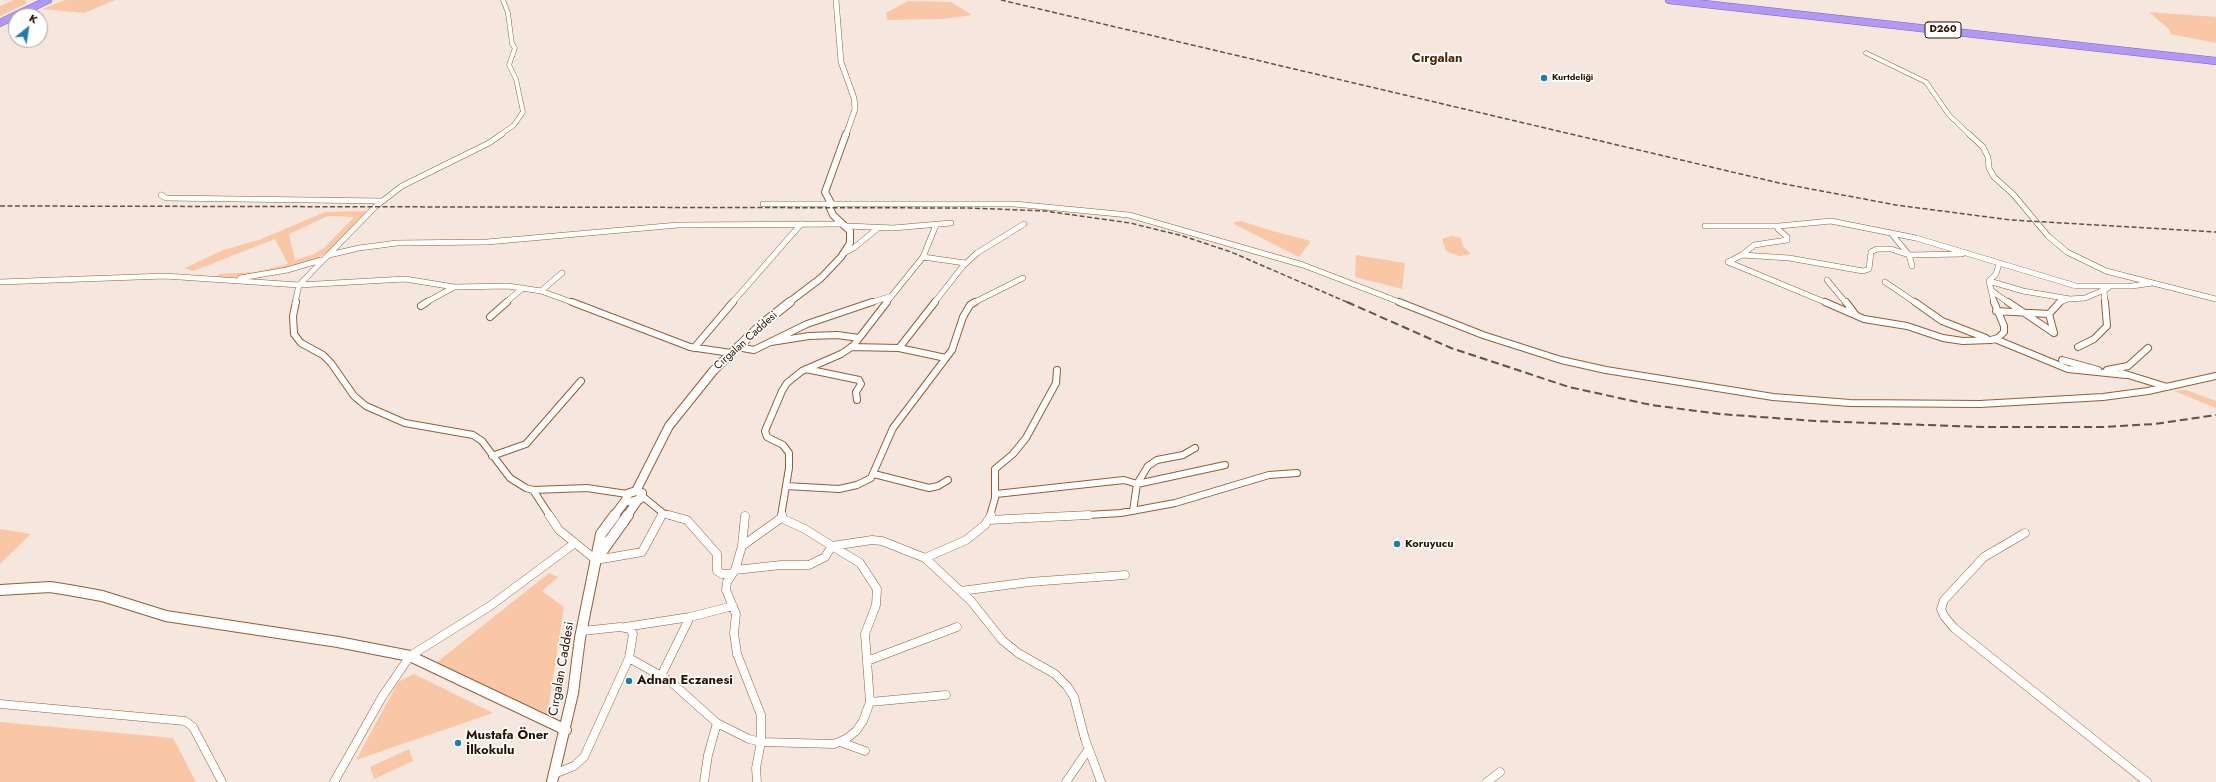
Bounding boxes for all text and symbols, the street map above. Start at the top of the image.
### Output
north arrow [8,8,48,48]
text: K [26,10,41,27]
road number: D260 [1925,22,1961,38]
district label: Cırgalan [1412,51,1462,67]
marker: Kurtdeliği [1539,73,1549,83]
place label: Kurtdeliği [1552,73,1593,83]
street label: Cırgalan Caddesi [712,309,780,373]
place label: Koruyucu [1405,537,1454,551]
marker: Koruyucu [1392,539,1402,549]
street label: Cırgalan Caddesi [546,621,578,717]
place label: Adnan Eczanesi [637,673,733,689]
marker: Adnan Eczanesi [624,676,634,686]
place label: Mustafa Öner İlkokulu [466,728,548,759]
marker: Mustafa Öner İlkokulu [453,738,463,748]

